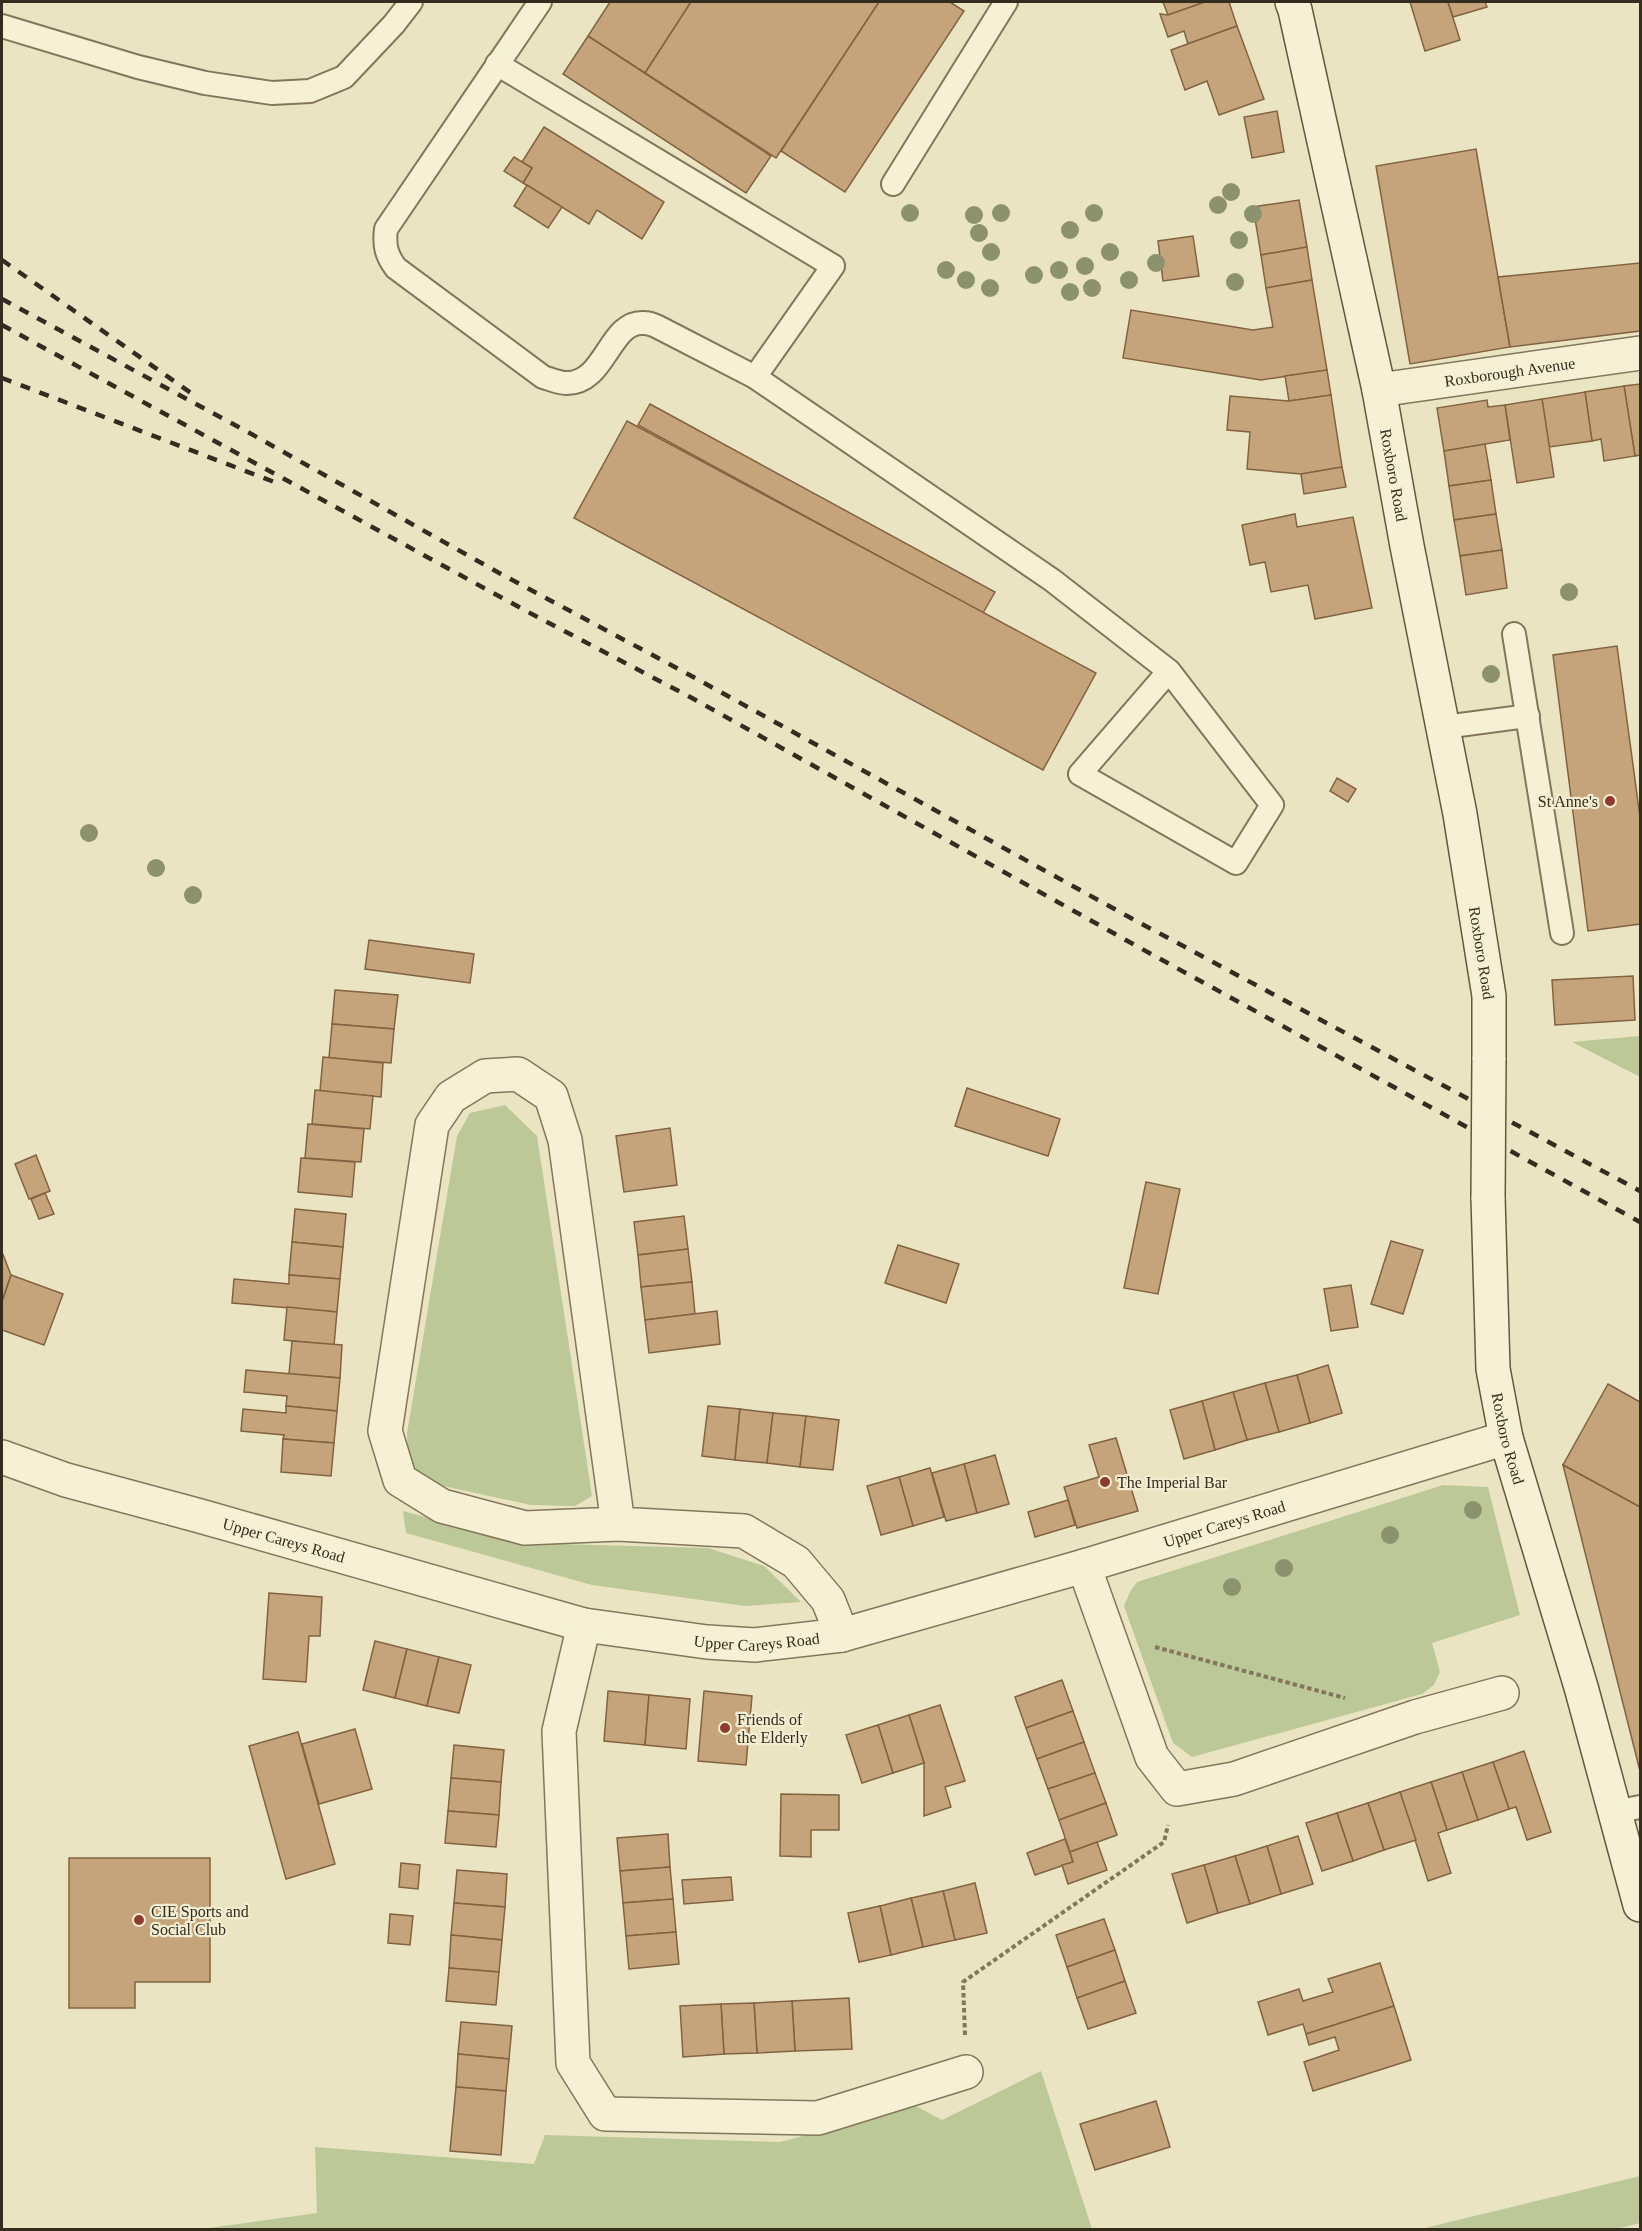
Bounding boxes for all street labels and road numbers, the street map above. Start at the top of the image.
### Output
street label: Roxborough Avenue [1443,354,1576,390]
street label: Roxboro Road [1377,427,1410,523]
street label: Roxboro Road [1466,905,1497,1001]
street label: Roxboro Road [1489,1391,1527,1486]
street label: Upper Careys Road [1162,1497,1287,1550]
street label: Upper Careys Road [221,1515,347,1566]
street label: Upper Careys Road [693,1630,821,1654]

